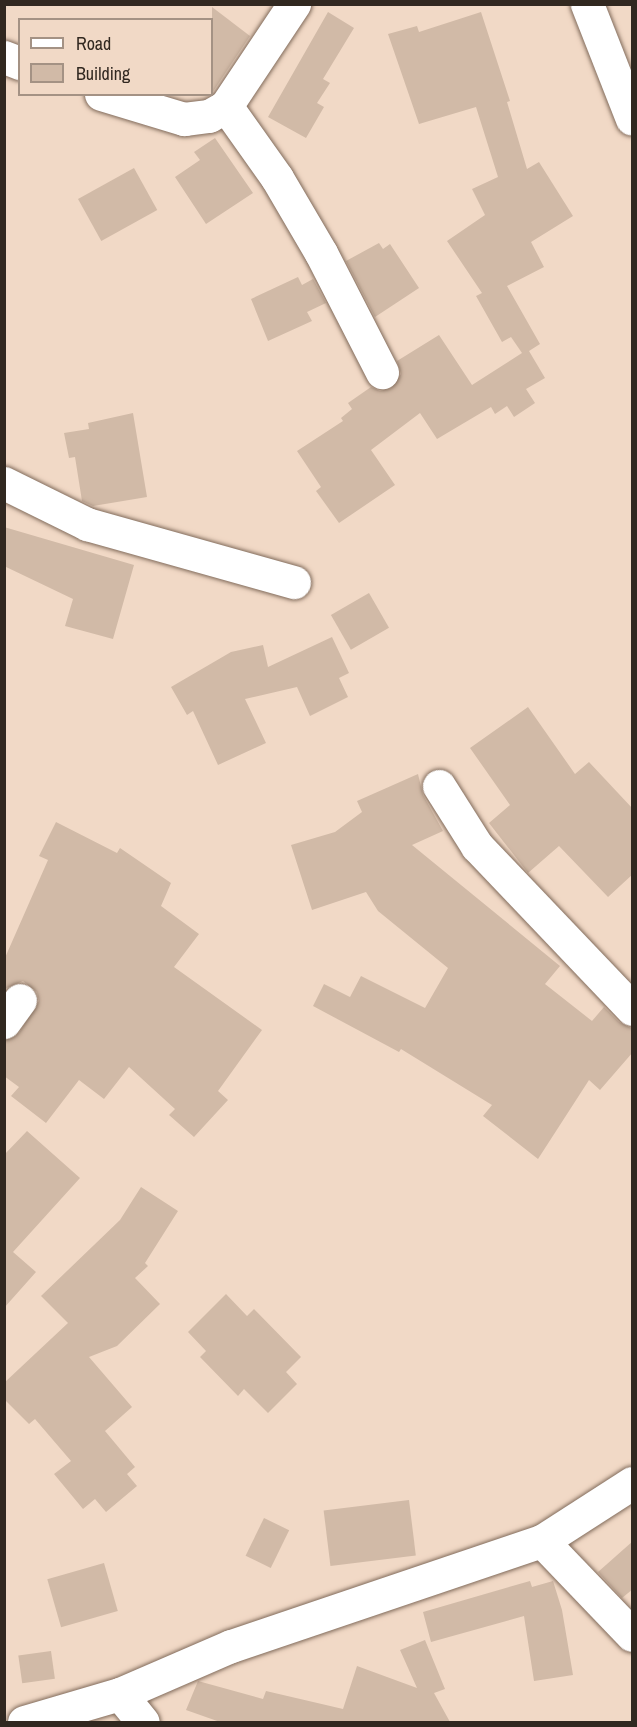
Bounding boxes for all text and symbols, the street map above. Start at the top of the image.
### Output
legend [18,18,213,96]
text: Road [76,31,111,56]
text: Building [76,61,130,86]

